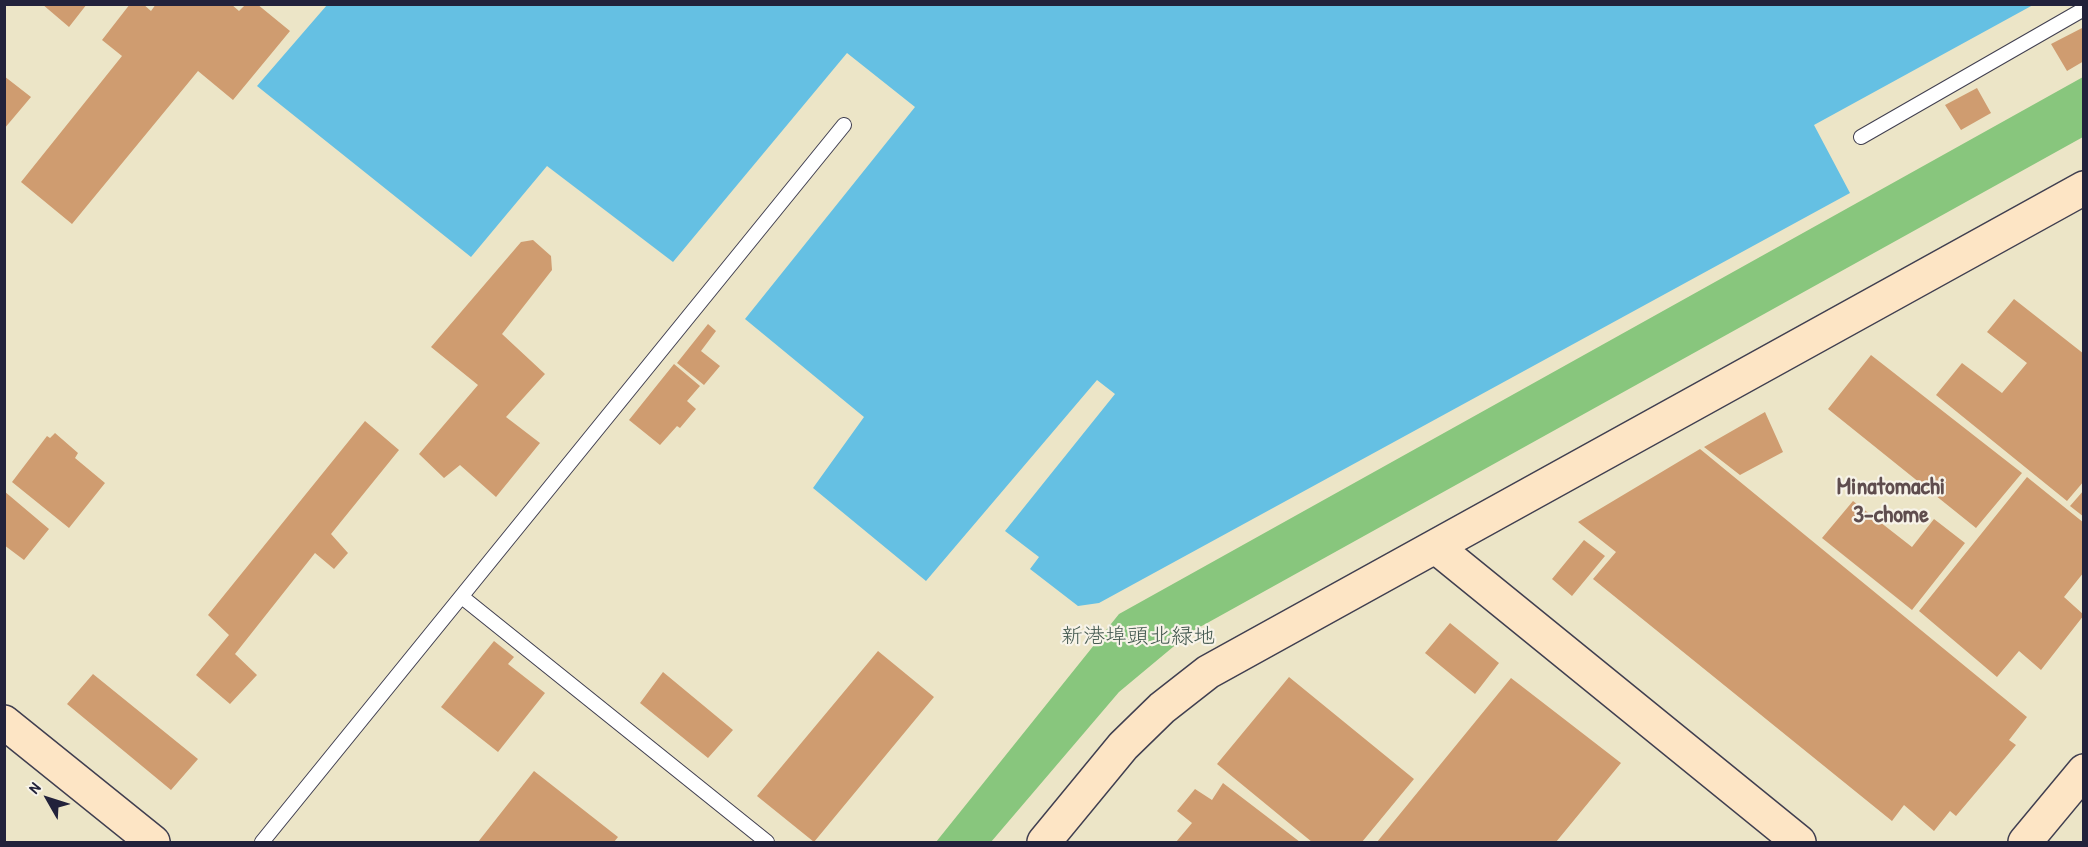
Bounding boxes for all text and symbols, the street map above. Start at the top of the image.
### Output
district label: Minatomachi 3-chome [1837,474,1945,530]
park label: 新港埠頭北緑地 [1061,624,1215,650]
north arrow [18,769,78,829]
text: N [23,777,45,798]

